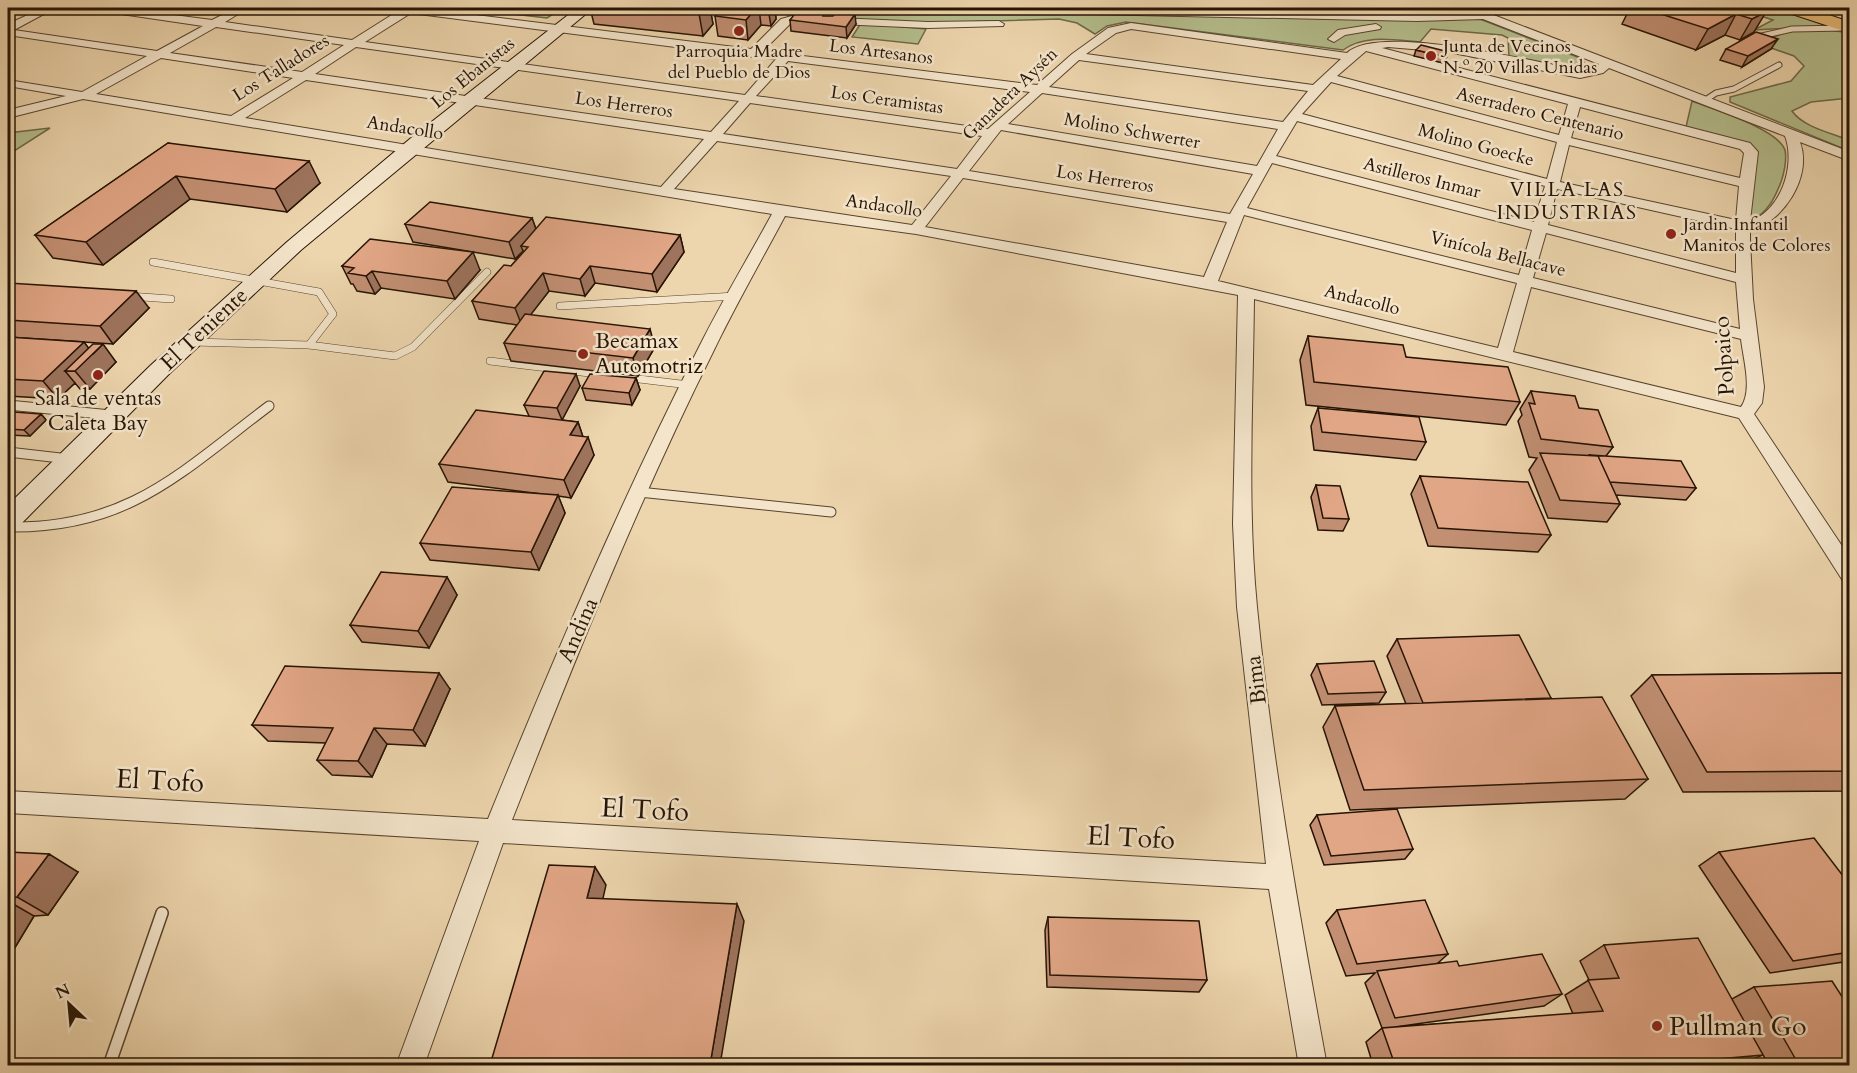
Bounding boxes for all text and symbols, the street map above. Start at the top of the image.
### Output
marker: Parroquia Madre del Pueblo de Dios [732,24,746,38]
street label: Los Talladores [228,28,334,108]
street label: Los Ebanistas [426,32,520,114]
street label: Los Artesanos [828,33,934,71]
place label: Junta de Vecinos N.º 20 Villas Unidas [1440,34,1597,80]
place label: Parroquia Madre del Pueblo de Dios [668,39,810,85]
street label: Ganadera Aysén [957,42,1064,146]
marker: Junta de Vecinos N.º 20 Villas Unidas [1424,49,1438,63]
street label: Los Ceramistas [829,80,945,120]
street label: Aserradero Centenario [1453,81,1627,147]
street label: Los Herreros [574,86,674,124]
street label: Molino Schwerter [1062,107,1202,155]
street label: Andacollo [365,110,445,146]
street label: Molino Goecke [1415,117,1537,173]
street label: Astilleros Inmar [1361,151,1484,205]
street label: Los Herreros [1054,159,1156,199]
district label: VILLA LAS INDUSTRIAS [1496,176,1638,226]
street label: Andacollo [844,188,924,224]
place label: Jardin Infantil Manitos de Colores [1680,212,1830,258]
street label: Vinícola Bellacave [1427,225,1569,283]
marker: Jardin Infantil Manitos de Colores [1664,227,1678,241]
street label: Andacollo [1322,279,1403,322]
street label: El Teniente [154,281,254,377]
street label: Polpaico [1706,315,1742,397]
place label: Becamax Automotriz [595,326,703,381]
marker: Becamax Automotriz [576,347,590,361]
marker: Sala de ventas Caleta Bay [91,368,105,382]
place label: Sala de ventas Caleta Bay [35,383,161,438]
street label: Andina [550,592,606,667]
street label: Bima [1238,653,1274,706]
street label: El Tofo [115,760,205,802]
street label: El Tofo [600,789,690,831]
street label: El Tofo [1086,817,1176,859]
north arrow [39,974,99,1034]
text: N [52,978,74,1004]
place label: Pullman Go [1669,1008,1807,1045]
marker: Pullman Go [1650,1019,1664,1033]

